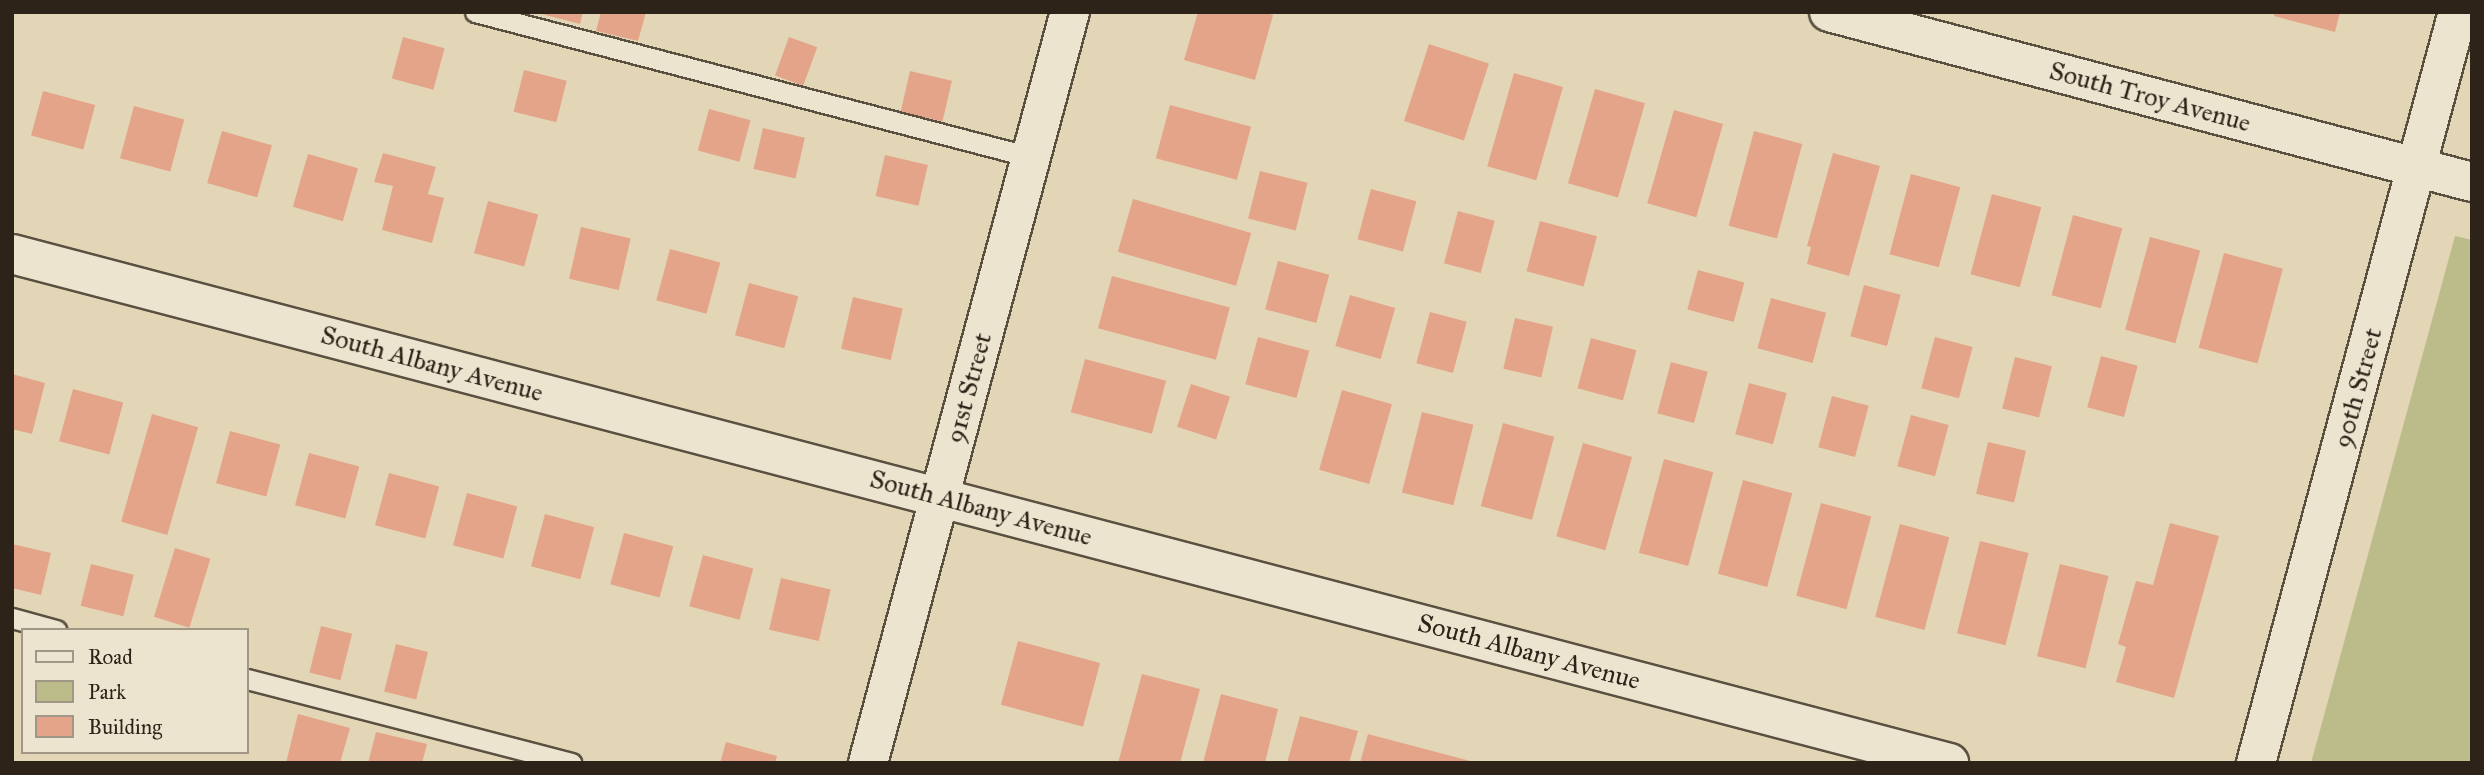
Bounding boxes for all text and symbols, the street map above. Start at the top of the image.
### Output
street label: South Troy Avenue [2046,55,2254,139]
street label: South Albany Avenue [317,319,547,409]
street label: 90th Street [2327,325,2389,451]
street label: 91st Street [939,329,999,447]
street label: South Albany Avenue [866,463,1096,553]
street label: South Albany Avenue [1414,607,1644,697]
legend [21,628,248,754]
text: Road [88,644,133,670]
text: Park [88,679,126,705]
text: Building [88,714,162,740]

